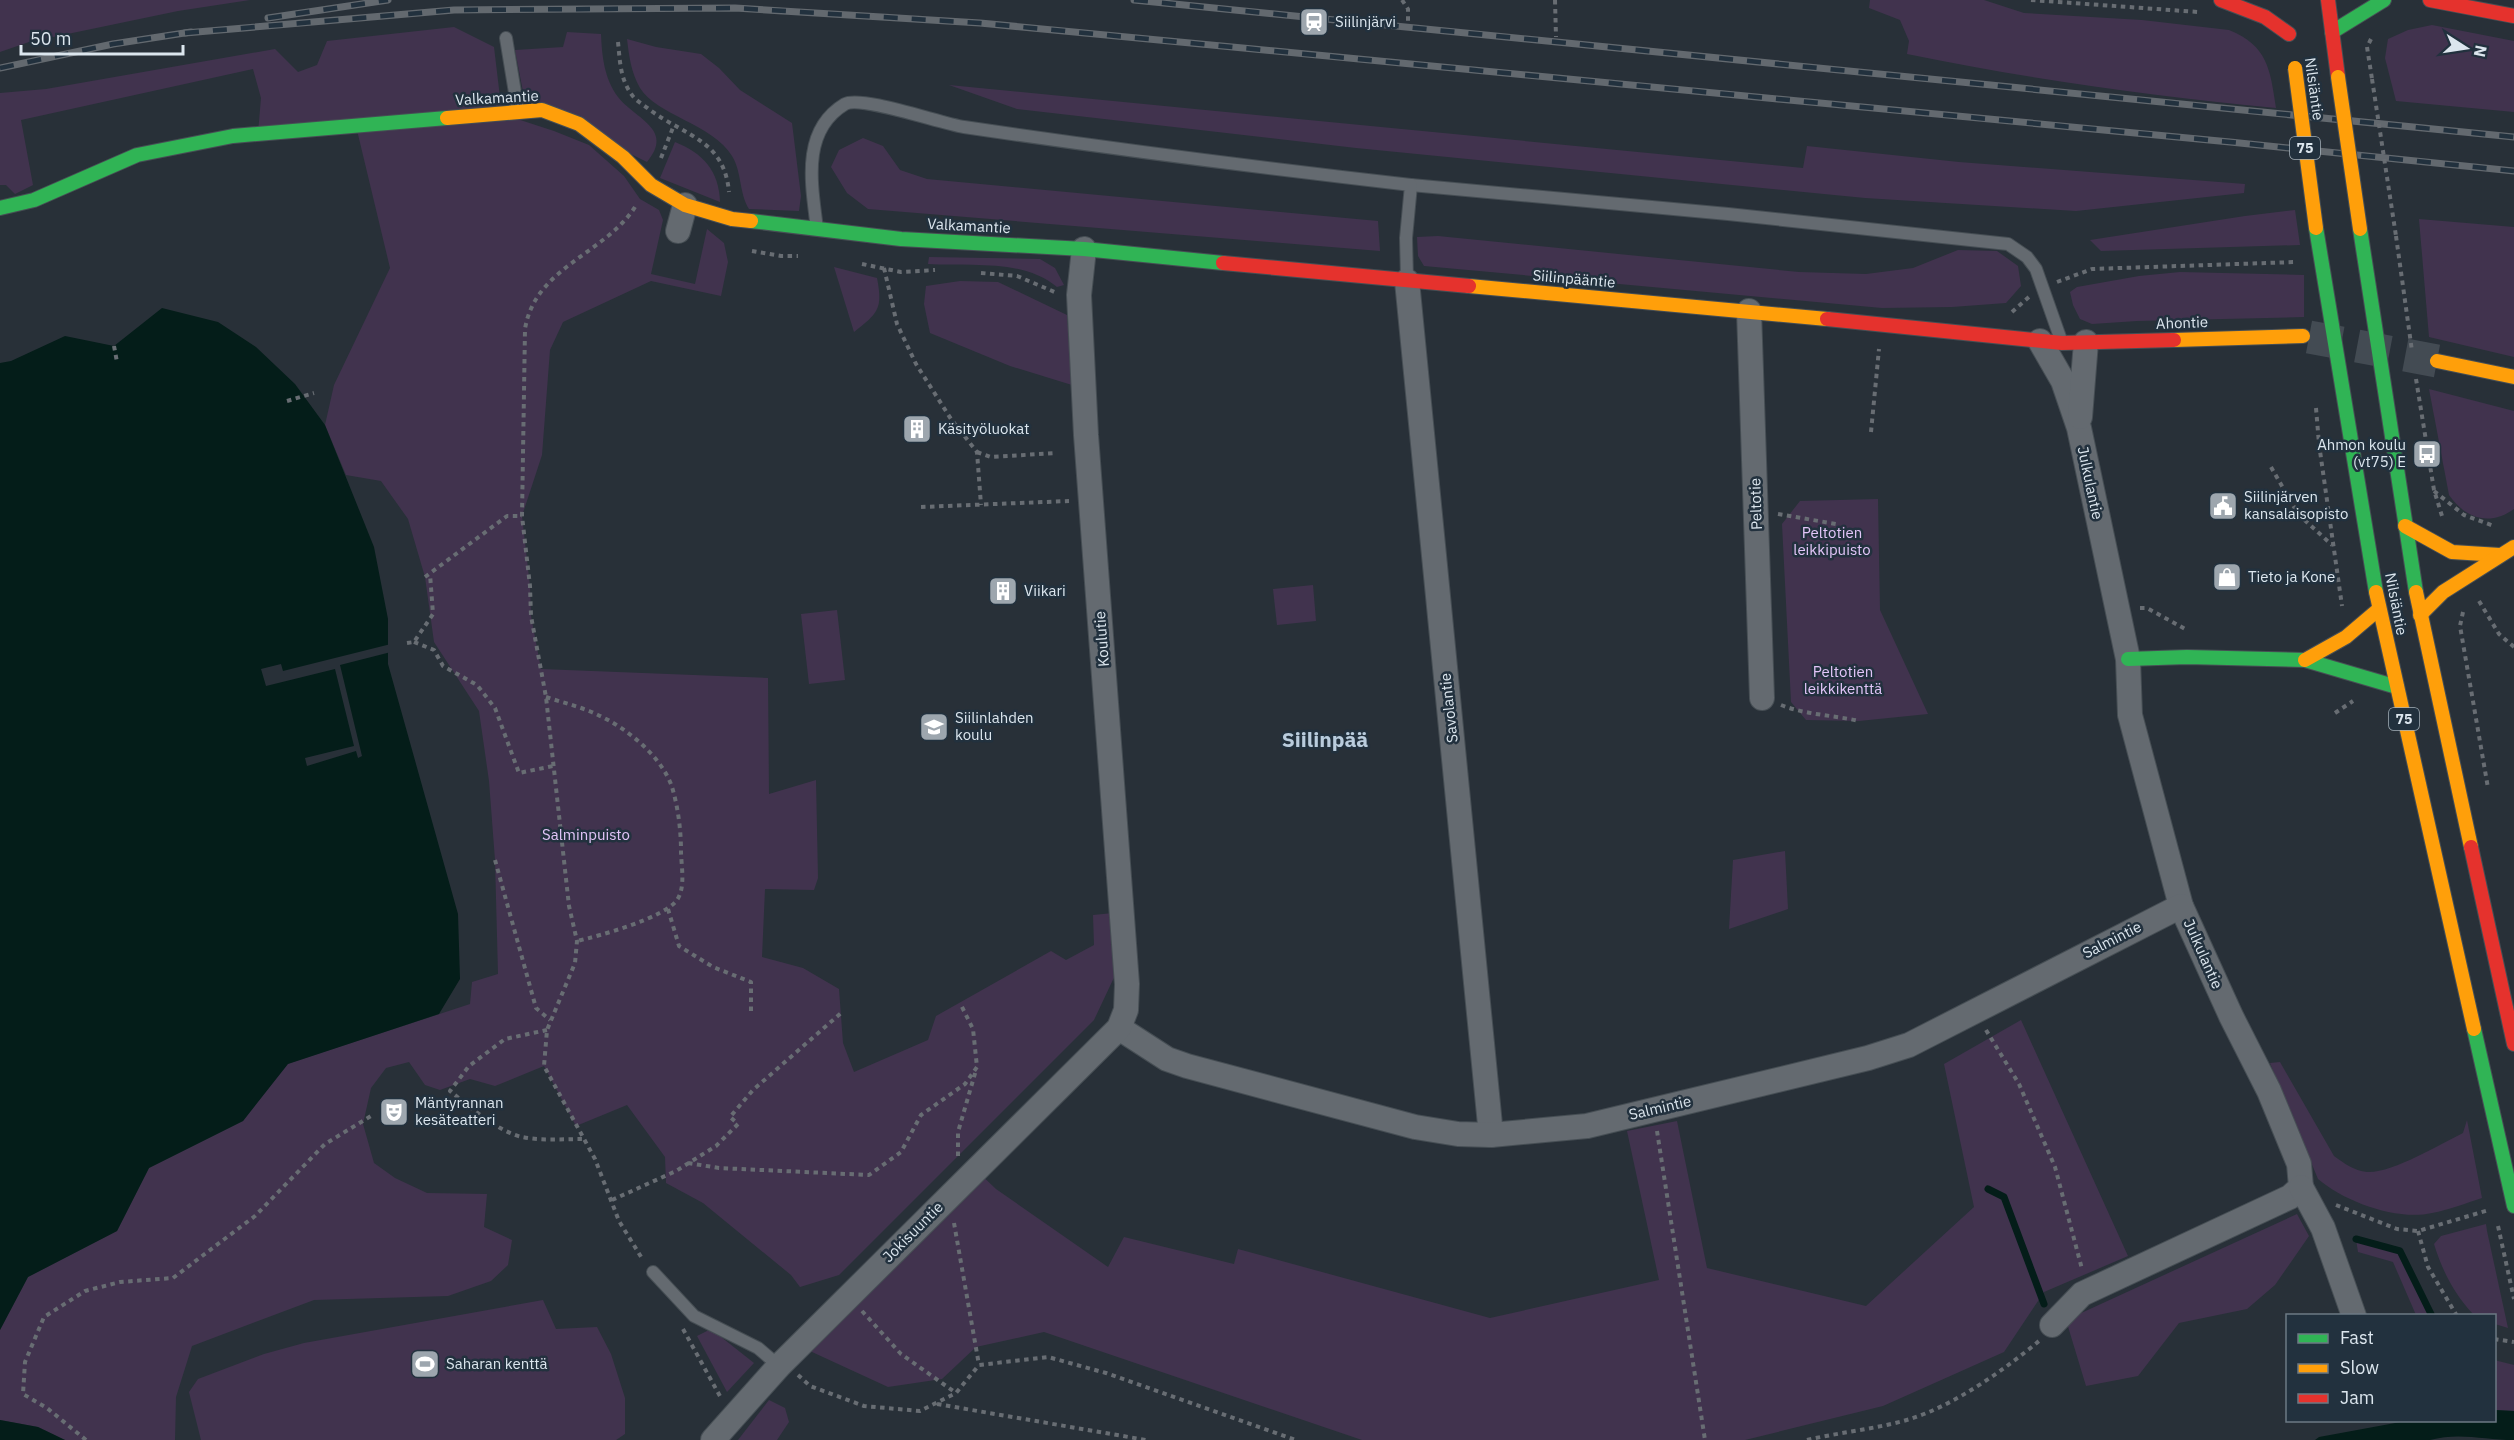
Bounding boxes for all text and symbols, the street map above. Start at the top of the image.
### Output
station icon: Siilinjärvi [1298,6,1330,38]
place label: Siilinjärvi [1335,12,1396,31]
scale bar [21,18,183,56]
north arrow [2436,18,2496,78]
text: 50 m [30,27,72,50]
text: N [2470,43,2492,59]
street label: Nilsiäntie [2301,56,2328,122]
street label: Valkamantie [455,86,539,109]
road number: 75 [2290,137,2320,159]
street label: Valkamantie [927,214,1011,237]
street label: Siilinpääntie [1532,265,1616,292]
street label: Ahontie [2156,312,2208,333]
building icon: Käsityöluokat [901,413,933,445]
place label: Käsityöluokat [938,419,1030,438]
place label: Ahmon koulu (vt75) E [2317,435,2406,471]
bus stop icon: Ahmon koulu (vt75) E [2411,438,2443,470]
street label: Julkulantie [2073,445,2108,521]
street label: Peltotie [1745,478,1766,530]
place label: Siilinjärven kansalaisopisto [2244,487,2348,523]
public building icon: Siilinjärven kansalaisopisto [2207,490,2239,522]
park label: Peltotien leikkipuisto [1793,523,1871,559]
shop icon: Tieto ja Kone [2211,561,2243,593]
place label: Tieto ja Kone [2248,567,2335,586]
street label: Nilsiäntie [2381,571,2412,637]
building icon: Viikari [987,575,1019,607]
place label: Viikari [1024,581,1066,600]
street label: Koulutie [1090,610,1113,668]
park label: Peltotien leikkikenttä [1804,662,1882,698]
street label: Savolantie [1435,672,1462,744]
place label: Siilinlahden koulu [955,708,1034,744]
road number: 75 [2389,708,2419,730]
school or university icon: Siilinlahden koulu [918,711,950,743]
district label: Siilinpää [1282,725,1368,753]
park label: Salminpuisto [542,825,630,844]
street label: Julkulantie [2180,916,2227,992]
street label: Salmintie [2079,917,2144,962]
street label: Salmintie [1627,1091,1693,1124]
place label: Mäntyrannan kesäteatteri [415,1093,504,1129]
theatre icon: Mäntyrannan kesäteatteri [378,1096,410,1128]
street label: Jokisuuntie [878,1197,947,1266]
legend [2286,1314,2496,1422]
text: Fast [2340,1326,2374,1349]
sports icon: Saharan kenttä [409,1348,441,1380]
place label: Saharan kenttä [446,1354,548,1373]
text: Slow [2340,1356,2379,1379]
text: Jam [2340,1386,2375,1409]

